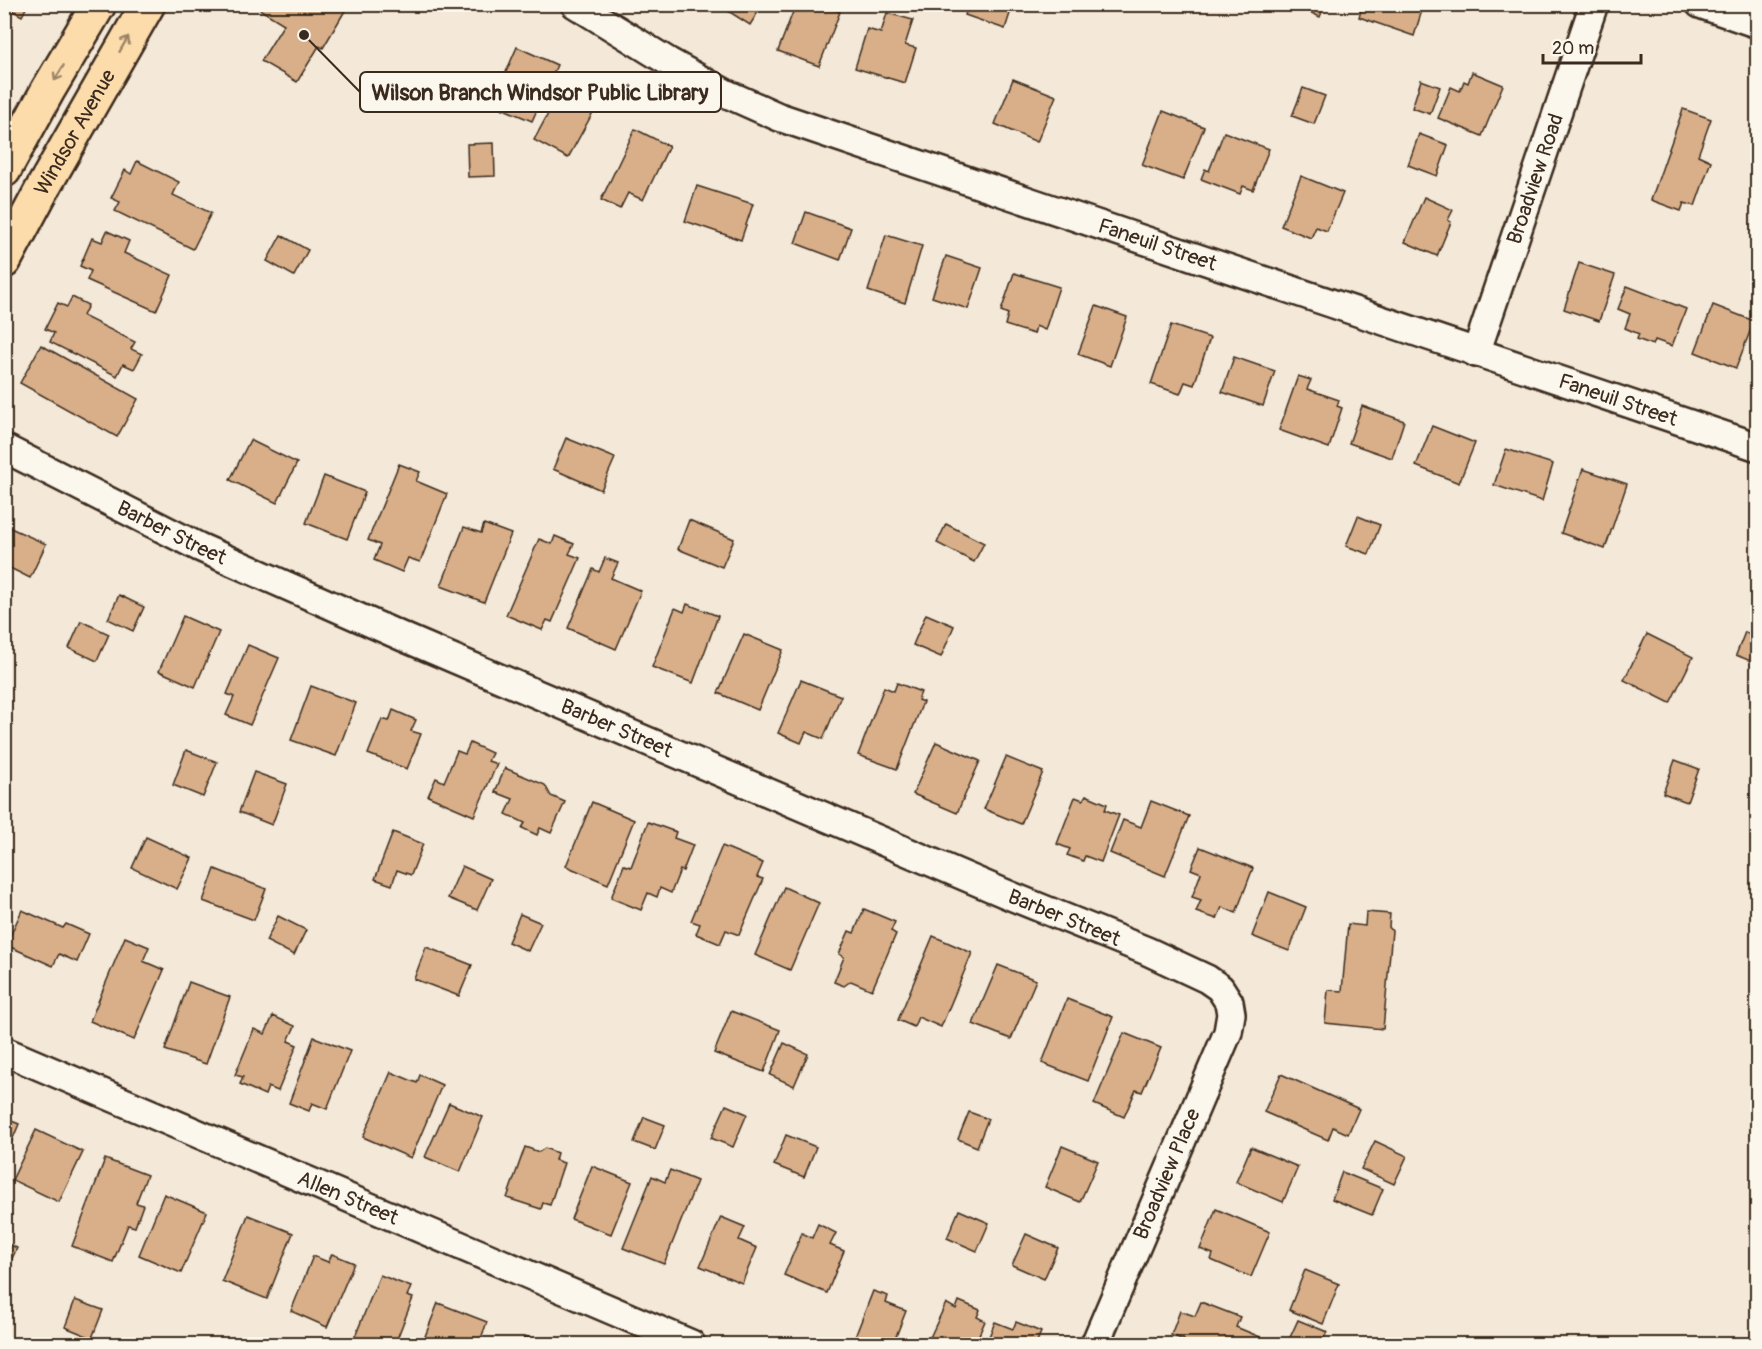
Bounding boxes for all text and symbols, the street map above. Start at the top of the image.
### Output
scale bar [1543,27,1640,65]
one-way arrow [118,36,130,53]
text: 20 m [1552,37,1594,60]
street label: Windsor Avenue [28,64,122,200]
one-way arrow [52,64,64,81]
callout: Wilson Branch Windsor Public Library [360,72,721,112]
text: Wilson Branch Windsor Public Library [372,79,709,107]
street label: Broadview Road [1500,110,1570,248]
street label: Faneuil Street [1095,212,1221,277]
street label: Faneuil Street [1555,367,1681,433]
street label: Barber Street [113,494,231,571]
street label: Barber Street [557,692,677,764]
street label: Barber Street [1004,883,1125,953]
street label: Broadview Place [1127,1104,1207,1244]
street label: Allen Street [294,1164,403,1231]

